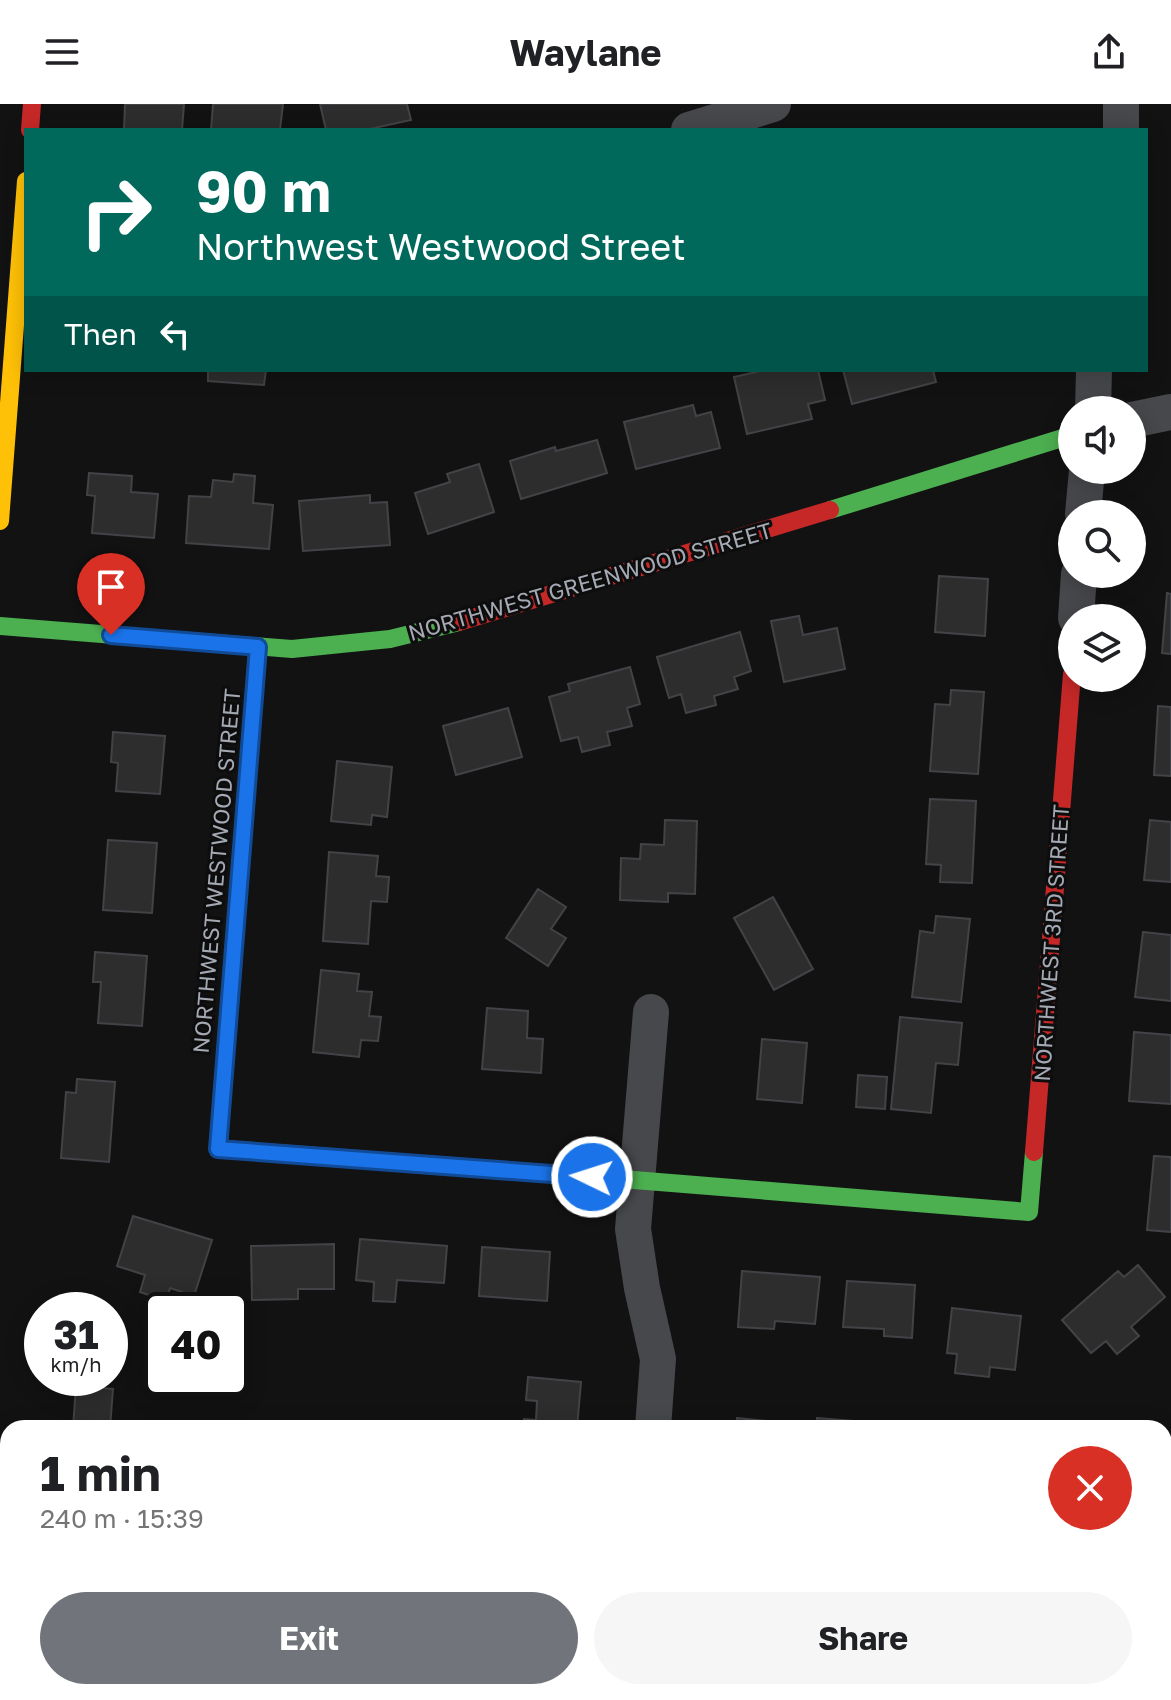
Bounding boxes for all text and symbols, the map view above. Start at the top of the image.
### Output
icon: menu [40,30,84,74]
icon: share [1087,30,1131,74]
text: Waylane [509,31,662,74]
text: 90 m [196,157,331,224]
icon: right [64,160,168,264]
text: Northwest Westwood Street [196,225,686,268]
icon: left [153,312,197,356]
text: Then [64,316,137,352]
map controls [1058,396,1146,692]
button: sound [1058,396,1146,484]
button: search [1058,500,1146,588]
street label: NORTHWEST GREENWOOD STREET [405,516,775,646]
pin [77,553,145,635]
icon: arrive [89,565,133,609]
button: layers [1058,604,1146,692]
street label: NORTHWEST WESTWOOD STREET [187,687,245,1054]
street label: NORTHWEST 3RD STREET [1028,803,1074,1082]
position arrow [550,1135,634,1219]
speed limit sign: 40 [144,1292,248,1396]
text: 31 [54,1310,99,1358]
text: km/h [51,1352,101,1376]
text: 1 min [40,1444,161,1502]
button: close [1048,1446,1132,1530]
text: 240 m · 15:39 [40,1503,204,1534]
button: Exit [40,1592,578,1684]
button: Share [594,1592,1132,1684]

